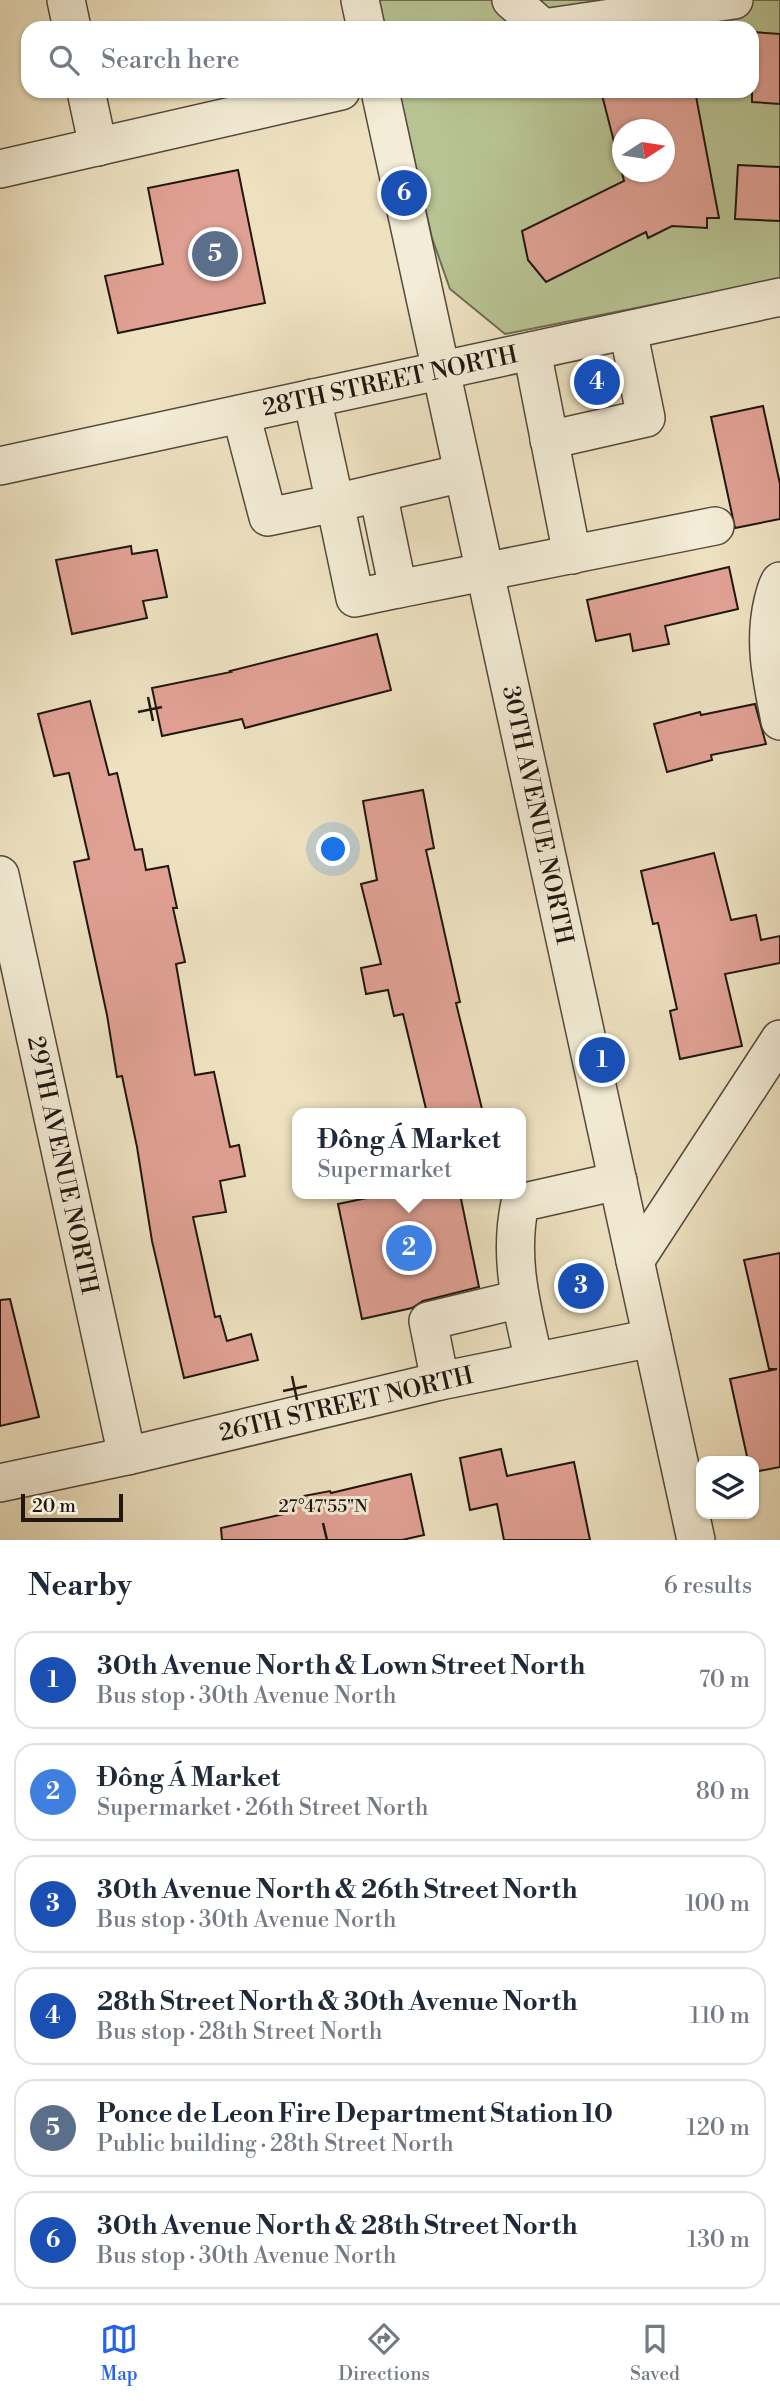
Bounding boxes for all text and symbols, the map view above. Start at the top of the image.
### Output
search box [21,21,759,98]
icon: search [45,41,83,79]
text: Search here [101,44,240,76]
north arrow [612,119,675,182]
pin: 6 [381,167,427,219]
pin: 5 [192,228,238,280]
street label: 28TH STREET NORTH [260,340,521,424]
pin: 4 [574,356,620,408]
street label: 30TH AVENUE NORTH [495,683,579,947]
your location [316,832,350,866]
street label: 29TH AVENUE NORTH [20,1034,104,1297]
pin: 1 [579,1034,625,1086]
popup [292,1108,526,1199]
text: Đông Á Market [317,1124,501,1156]
text: Supermarket [317,1156,452,1184]
pin: 2 [386,1222,432,1274]
pin: 3 [558,1260,604,1312]
street label: 26TH STREET NORTH [216,1361,476,1449]
map controls [696,1456,759,1519]
button: layers [696,1456,759,1519]
scale bar [21,1491,122,1523]
text: 20 m [32,1494,76,1518]
text: 27°47'55"N [278,1495,368,1518]
text: Nearby [28,1567,132,1605]
text: 6 results [664,1572,752,1600]
text: 30th Avenue North & Lown Street North [97,1650,585,1682]
text: 1 [47,1666,59,1694]
text: 70 m [699,1666,750,1694]
text: Bus stop · 30th Avenue North [97,1682,397,1710]
text: Đông Á Market [97,1762,280,1794]
text: 2 [46,1778,60,1806]
text: 80 m [696,1778,750,1806]
text: Supermarket · 26th Street North [97,1794,429,1822]
text: 30th Avenue North & 26th Street North [97,1874,577,1906]
text: 3 [46,1890,60,1918]
text: 100 m [685,1890,750,1918]
text: Bus stop · 30th Avenue North [97,1906,397,1934]
text: 28th Street North & 30th Avenue North [97,1986,578,2018]
text: 4 [45,2002,61,2030]
text: 110 m [690,2002,750,2030]
text: Bus stop · 28th Street North [97,2018,382,2046]
text: Ponce de Leon Fire Department Station 10 [97,2098,613,2130]
text: 5 [46,2114,60,2142]
text: 120 m [686,2114,750,2142]
text: Public building · 28th Street North [97,2130,454,2158]
text: 30th Avenue North & 28th Street North [97,2210,578,2242]
text: 6 [46,2226,60,2254]
text: 130 m [687,2226,750,2254]
text: Bus stop · 30th Avenue North [97,2242,397,2270]
tab: Map [100,2320,138,2386]
tab: Directions [338,2320,430,2386]
tab: Saved [630,2320,680,2386]

